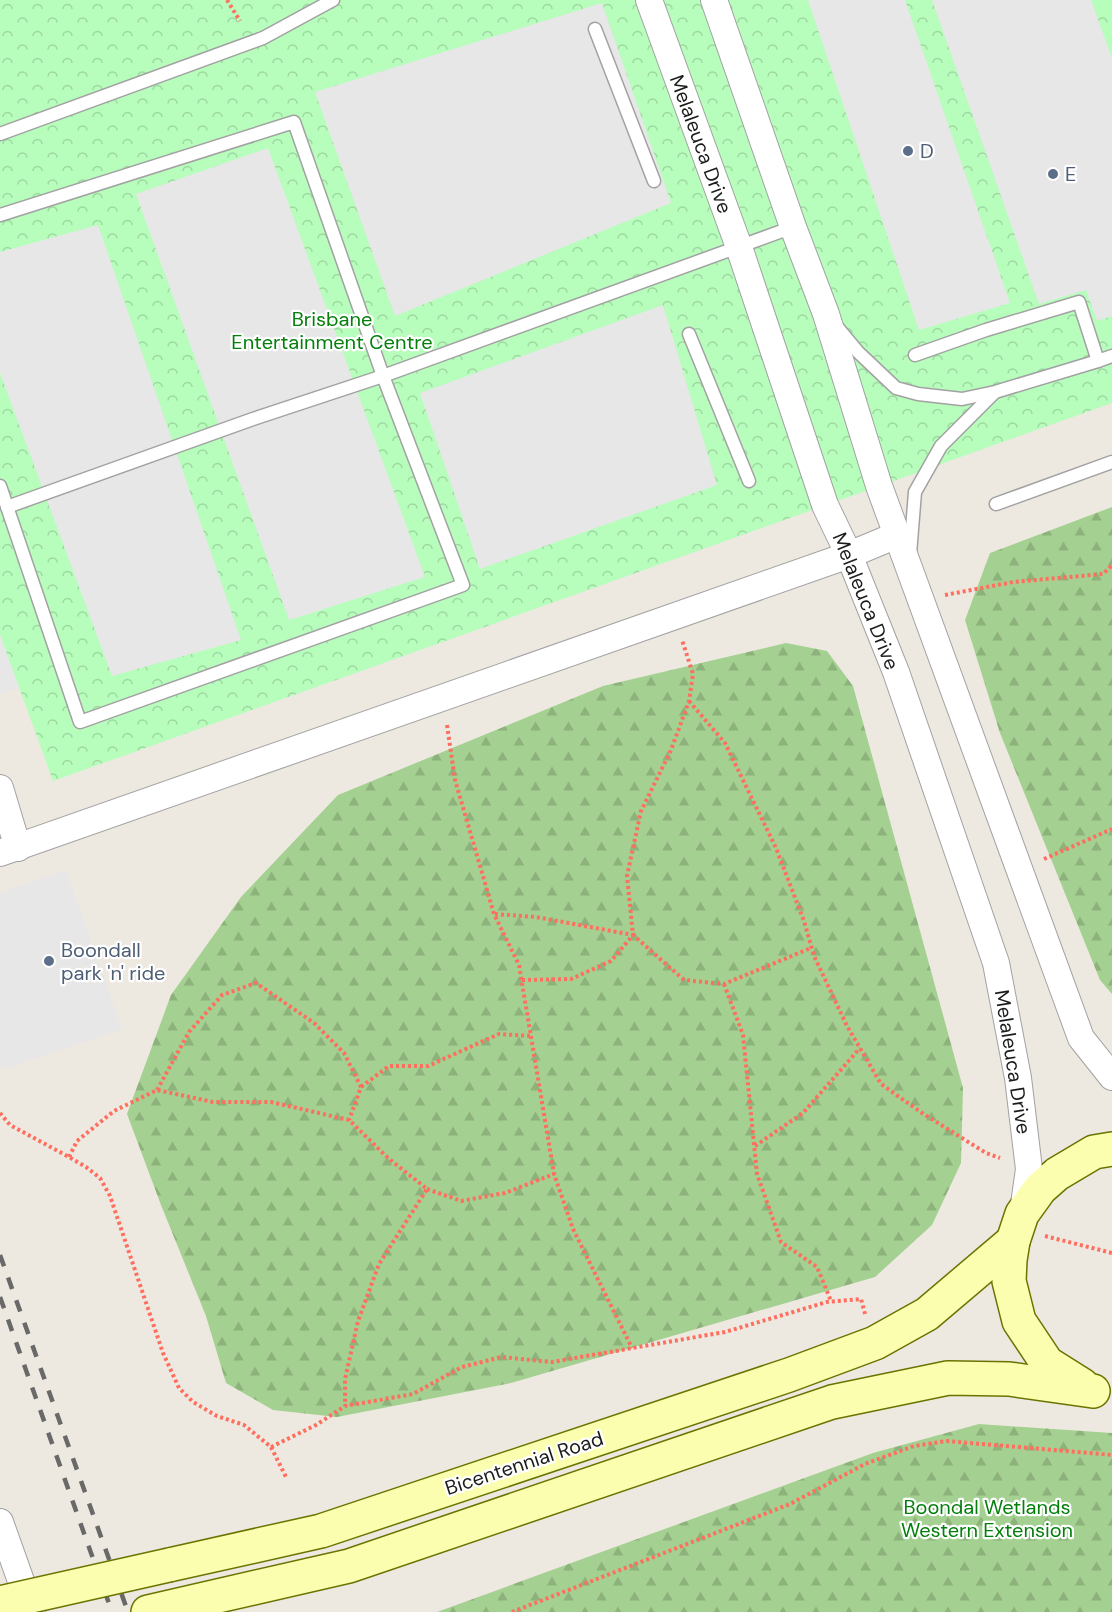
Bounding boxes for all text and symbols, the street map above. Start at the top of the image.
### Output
street label: Melaleuca Drive [664,71,738,217]
place label: D [920,138,934,164]
marker: D [901,144,915,158]
place label: E [1065,161,1076,187]
marker: E [1046,167,1060,181]
park label: Brisbane Entertainment Centre [231,306,433,355]
street label: Melaleuca Drive [827,529,905,673]
place label: Boondall park 'n' ride [61,937,165,986]
marker: Boondall park 'n' ride [42,954,56,968]
street label: Melaleuca Drive [989,988,1037,1136]
street label: Bicentennial Road [441,1425,607,1501]
park label: Boondal Wetlands Western Extension [901,1494,1073,1543]

